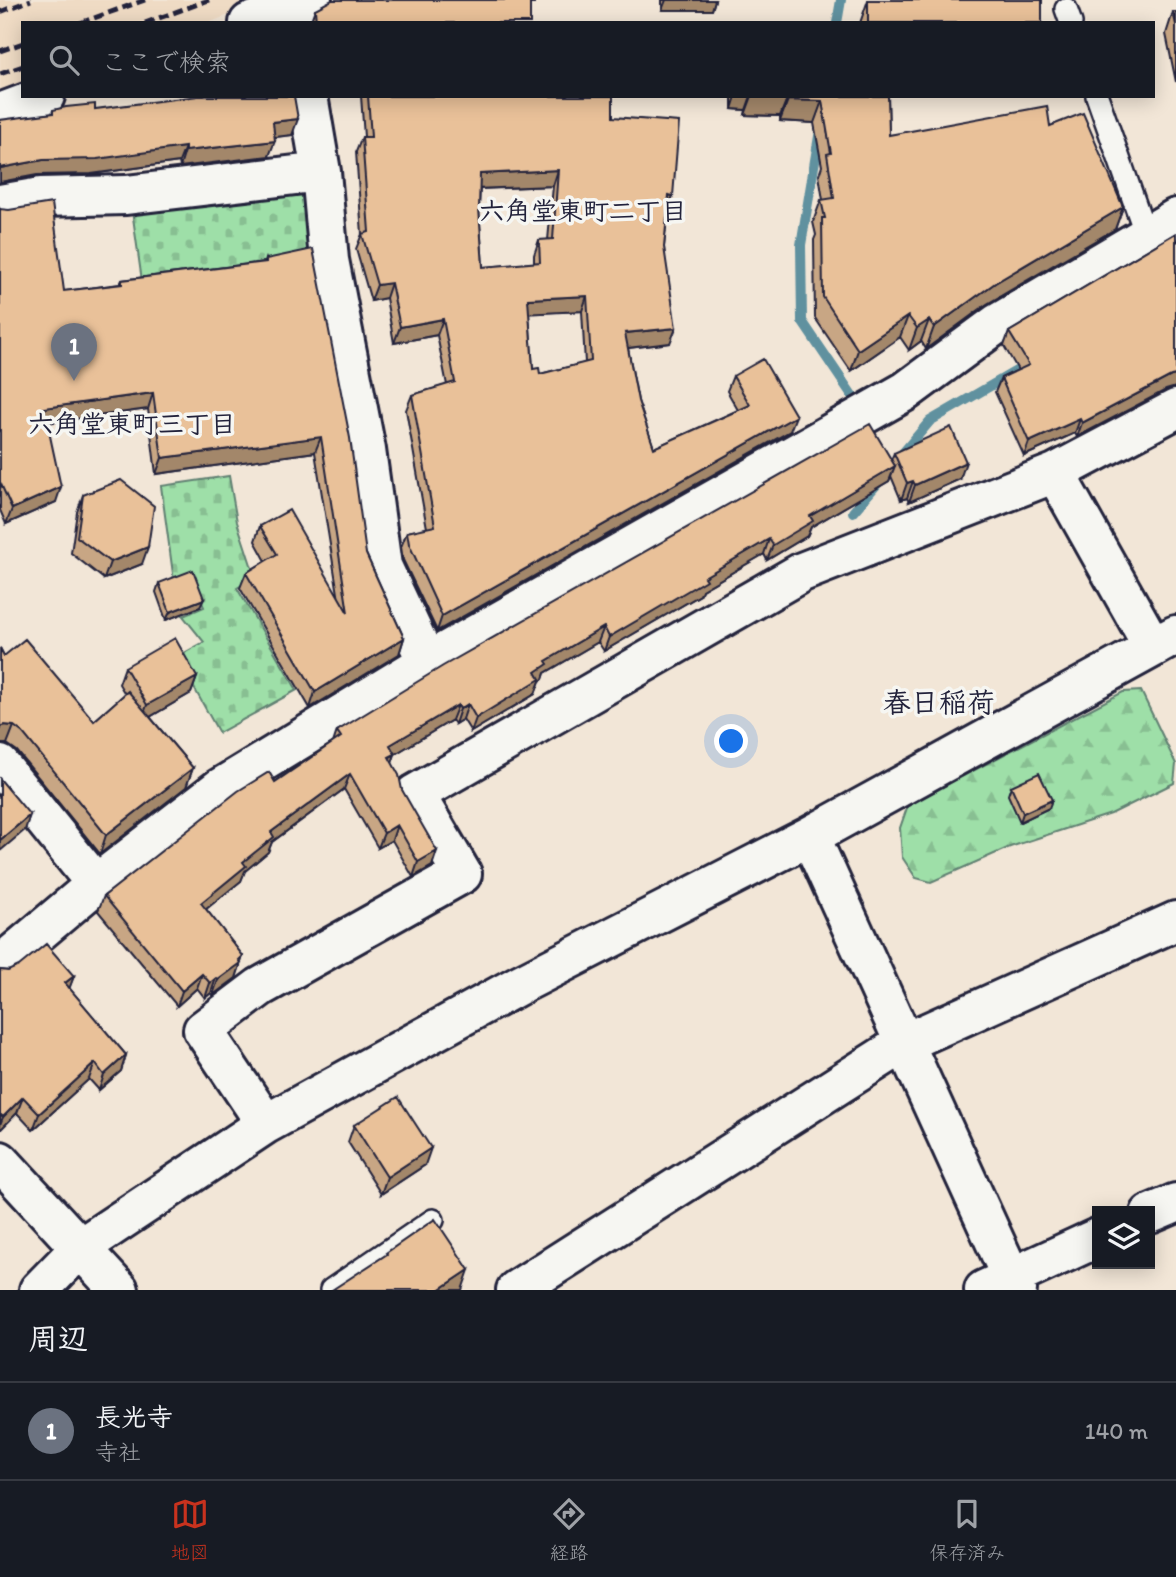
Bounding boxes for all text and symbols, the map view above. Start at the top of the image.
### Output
search box [21,21,1155,98]
icon: search [45,41,83,79]
text: ここで検索 [101,46,231,78]
district label: 六角堂東町二丁目 [479,195,687,227]
pin: 1 [51,323,97,381]
district label: 六角堂東町三丁目 [28,408,236,440]
district label: 春日稲荷 [883,685,995,719]
your location [714,724,748,758]
map controls [1092,1206,1155,1269]
button: layers [1092,1206,1155,1269]
text: 周辺 [28,1320,88,1357]
text: 長光寺 [95,1401,173,1433]
text: 1 [46,1417,56,1445]
text: 140 m [1085,1417,1148,1445]
text: 寺社 [95,1438,141,1466]
tab: 地図 [171,1495,209,1564]
tab: 経路 [550,1495,588,1564]
tab: 保存済み [929,1495,1005,1564]

